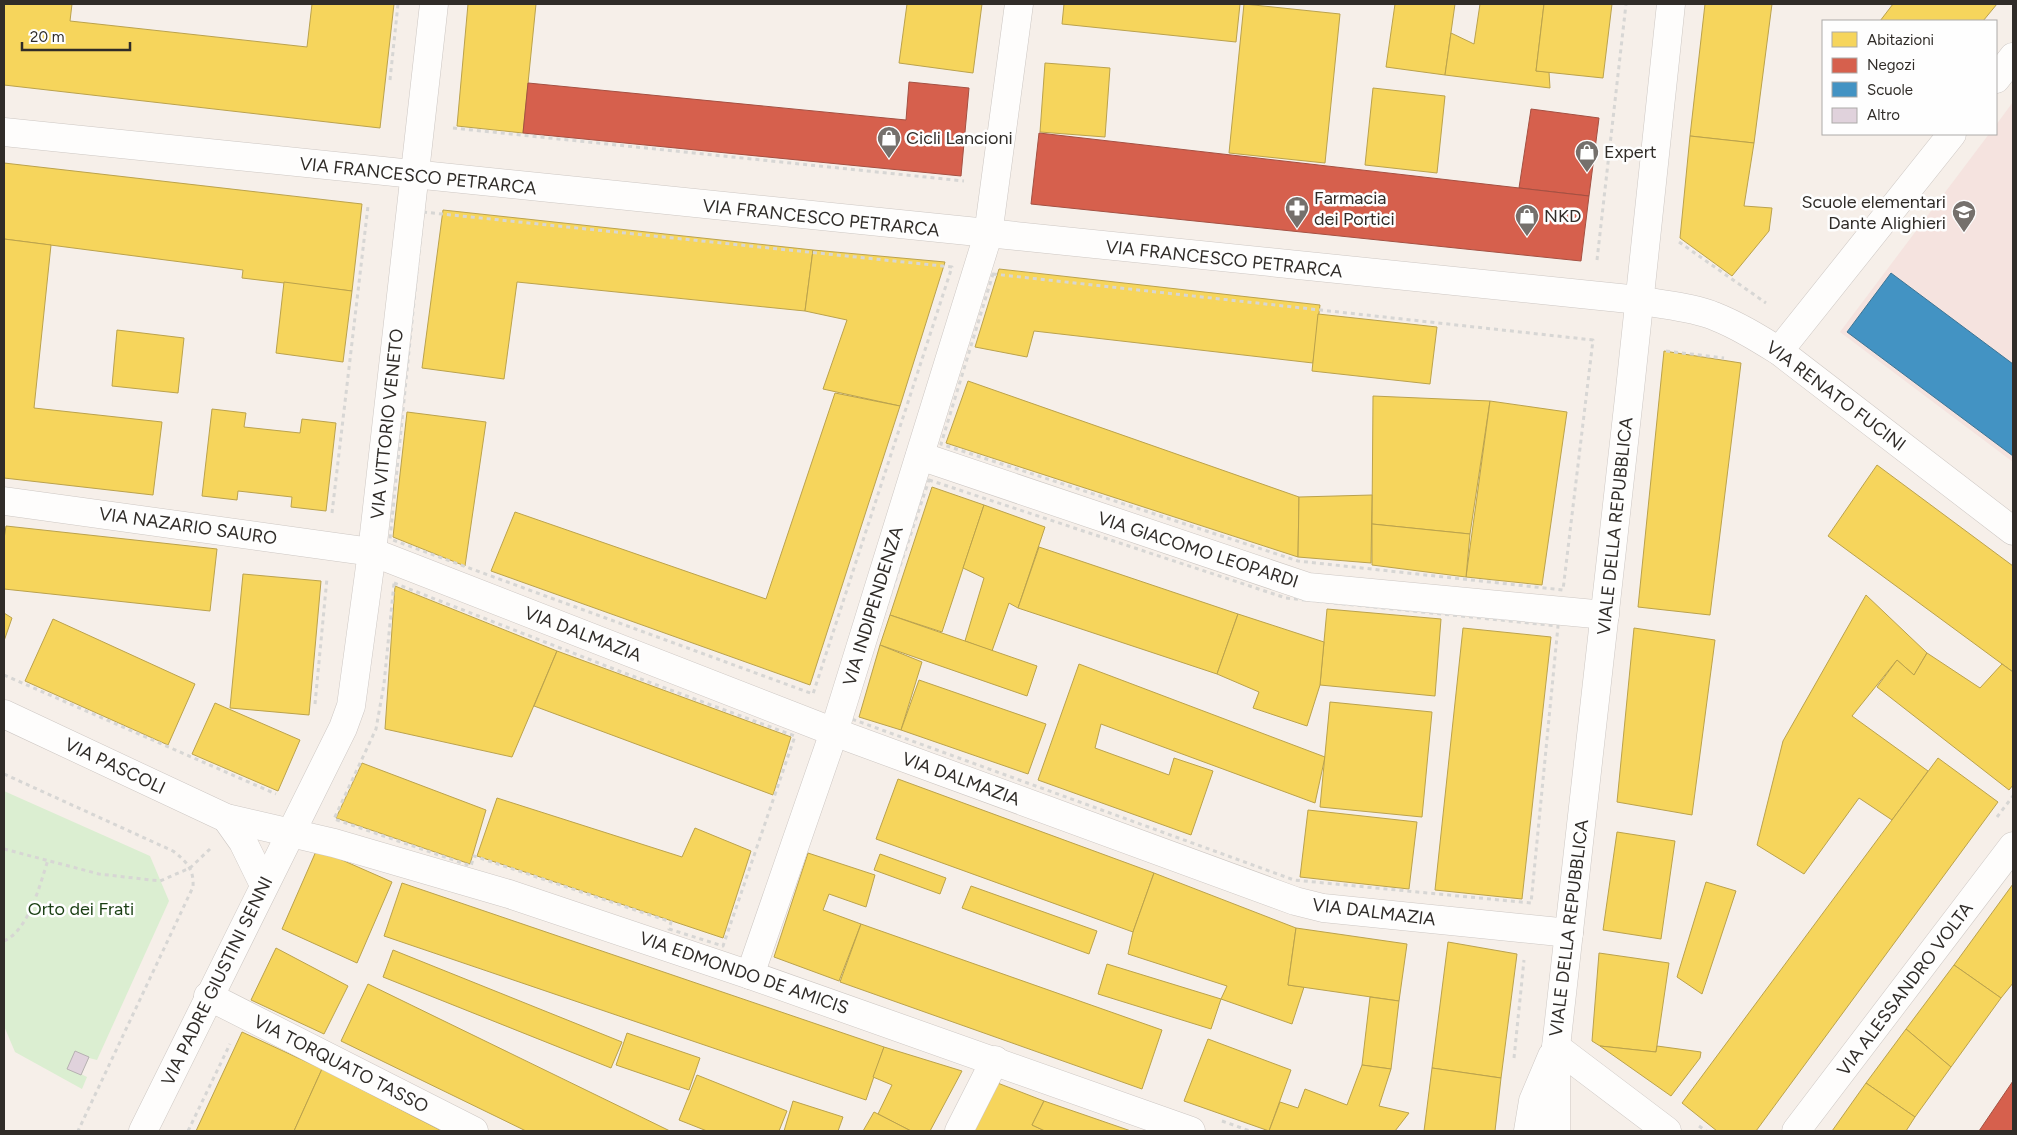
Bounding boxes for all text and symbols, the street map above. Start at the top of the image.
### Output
scale bar [22,20,130,52]
legend [1822,20,1997,135]
text: 20 m [30,28,64,46]
text: Abitazioni [1867,31,1934,49]
text: Negozi [1867,56,1915,74]
text: Scuole [1867,81,1913,99]
text: Altro [1867,106,1900,124]
shop icon: Cicli Lancioni [876,125,902,159]
place label: Cicli Lancioni [906,127,1013,149]
shop icon: Expert [1574,139,1600,173]
place label: Expert [1604,141,1657,163]
street label: VIA FRANCESCO PETRARCA [298,153,538,199]
place label: Farmacia dei Portici [1314,187,1395,230]
place label: Scuole elementari Dante Alighieri [1801,191,1946,234]
street label: VIA FRANCESCO PETRARCA [701,195,941,241]
pharmacy icon: Farmacia dei Portici [1284,195,1310,229]
school or university icon: Scuole elementari Dante Alighieri [1951,199,1977,233]
shop icon: NKD [1514,203,1540,237]
place label: NKD [1544,205,1581,227]
street label: VIA FRANCESCO PETRARCA [1104,236,1344,282]
street label: VIA VITTORIO VENETO [366,328,408,520]
street label: VIA RENATO FUCINI [1762,336,1910,456]
street label: VIALE DELLA REPUBBLICA [1593,416,1637,636]
street label: VIA NAZARIO SAURO [98,503,278,549]
street label: VIA GIACOMO LEOPARDI [1095,507,1301,593]
street label: VIA INDIPENDENZA [838,524,908,688]
street label: VIA DALMAZIA [521,602,645,666]
street label: VIA PASCOLI [61,733,169,799]
street label: VIA DALMAZIA [899,747,1023,811]
street label: VIALE DELLA REPUBBLICA [1545,818,1593,1038]
street label: VIA PADRE GIUSTINI SENNI [157,873,277,1089]
street label: VIA DALMAZIA [1311,894,1437,930]
park label: Orto dei Frati [28,898,134,920]
street label: VIA ALESSANDRO VOLTA [1832,898,1978,1080]
street label: VIA EDMONDO DE AMICIS [637,927,851,1019]
street label: VIA TORQUATO TASSO [250,1010,432,1118]

